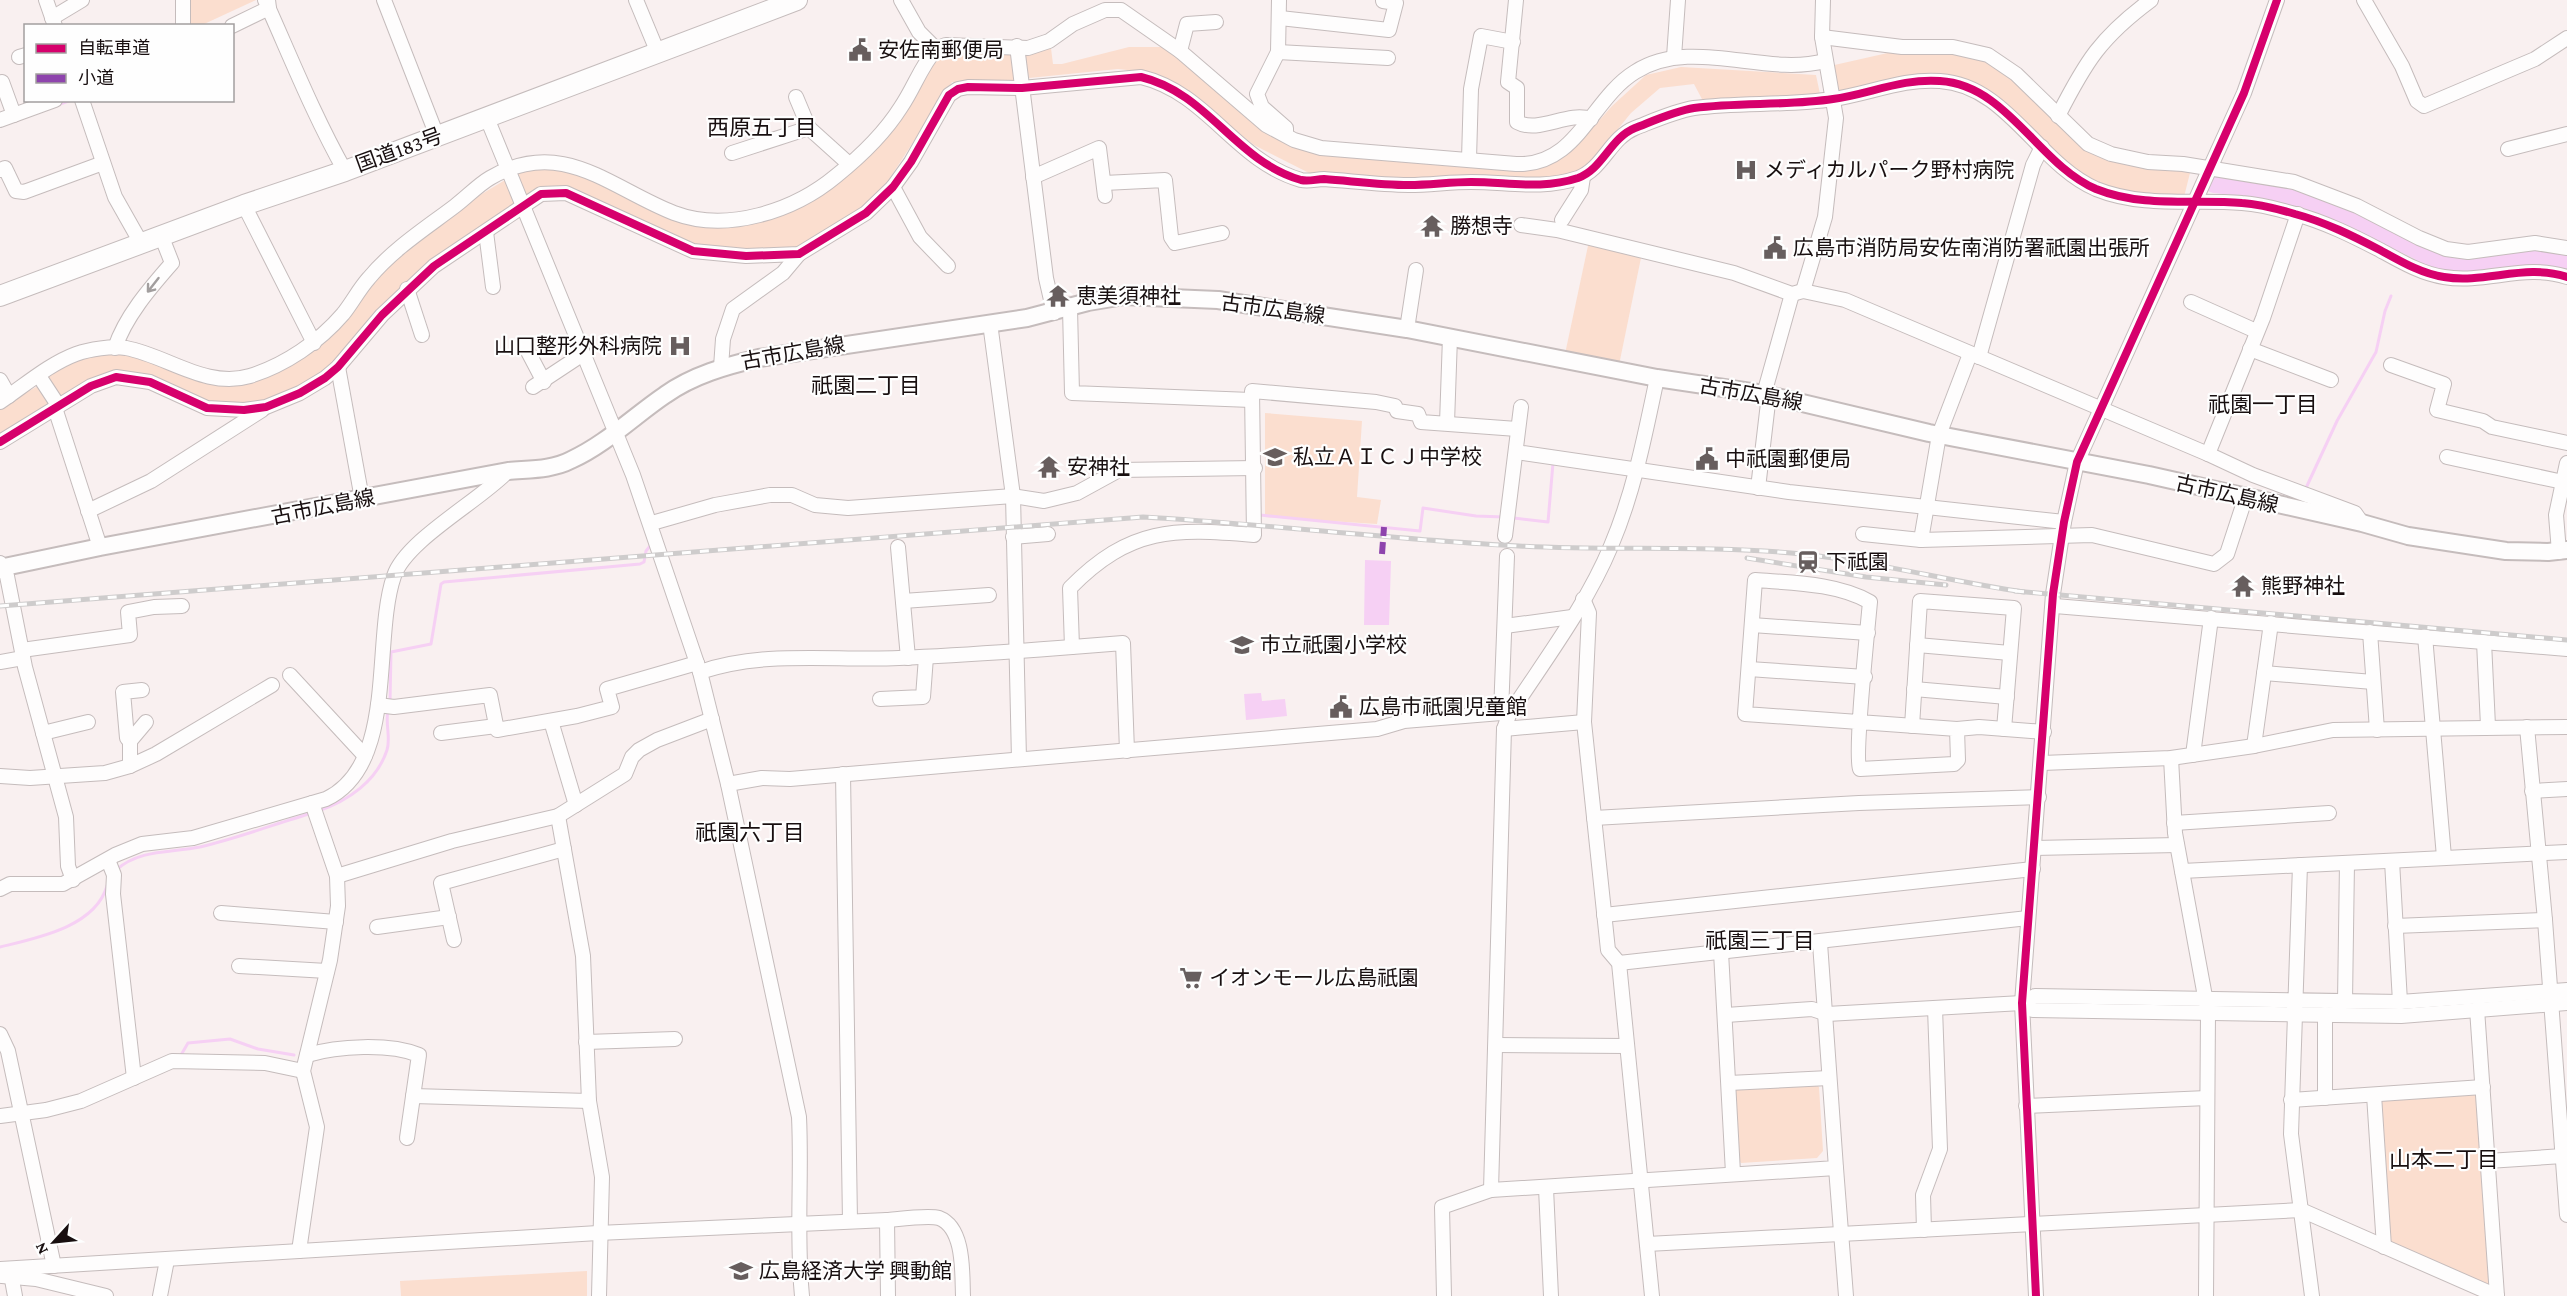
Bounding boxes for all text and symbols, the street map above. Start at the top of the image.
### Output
legend [24,24,234,102]
public building icon: 安佐南郵便局 [847,37,873,63]
text: 自転車道 [78,38,150,58]
place label: 安佐南郵便局 [878,38,1004,62]
text: 小道 [78,68,114,88]
district label: 西原五丁目 [707,115,817,140]
street label: 国道183号 [352,123,446,177]
hospital icon: メディカルパーク野村病院 [1733,157,1759,183]
place label: メディカルパーク野村病院 [1764,158,2015,182]
temple icon: 勝想寺 [1419,213,1445,239]
place label: 勝想寺 [1450,214,1513,238]
public building icon: 広島市消防局安佐南消防署祇園出張所 [1762,235,1788,261]
place label: 広島市消防局安佐南消防署祇園出張所 [1793,236,2150,260]
one-way arrow [147,277,160,293]
temple icon: 恵美須神社 [1045,283,1071,309]
place label: 恵美須神社 [1076,284,1181,308]
street label: 古市広島線 [1219,290,1327,328]
street label: 古市広島線 [739,332,847,374]
hospital icon: 山口整形外科病院 [667,333,693,359]
place label: 山口整形外科病院 [494,334,662,358]
district label: 祇園二丁目 [811,373,921,398]
street label: 古市広島線 [1697,373,1805,415]
district label: 祇園一丁目 [2208,392,2318,417]
school or university icon: 私立ＡＩＣＪ中学校 [1262,444,1288,470]
place label: 私立ＡＩＣＪ中学校 [1293,445,1482,469]
public building icon: 中祇園郵便局 [1694,446,1720,472]
place label: 中祇園郵便局 [1725,447,1851,471]
temple icon: 安神社 [1036,454,1062,480]
place label: 安神社 [1067,455,1130,479]
street label: 古市広島線 [2173,470,2281,518]
street label: 古市広島線 [269,485,377,529]
station icon: 下祗園 [1795,549,1821,575]
place label: 下祗園 [1826,550,1889,574]
temple icon: 熊野神社 [2230,573,2256,599]
place label: 熊野神社 [2261,574,2345,598]
school or university icon: 市立祇園小学校 [1229,632,1255,658]
place label: 市立祇園小学校 [1260,633,1407,657]
public building icon: 広島市祇園児童館 [1328,694,1354,720]
place label: 広島市祇園児童館 [1359,695,1527,719]
district label: 祇園六丁目 [695,820,805,845]
district label: 祇園三丁目 [1705,928,1815,953]
supermarket icon: イオンモール広島祇園 [1178,965,1204,991]
place label: イオンモール広島祇園 [1209,966,1419,990]
district label: 山本二丁目 [2389,1147,2499,1172]
north arrow [24,1212,84,1272]
text: N [31,1240,51,1257]
school or university icon: 広島経済大学 興動館 [728,1258,754,1284]
place label: 広島経済大学 興動館 [759,1259,952,1283]

